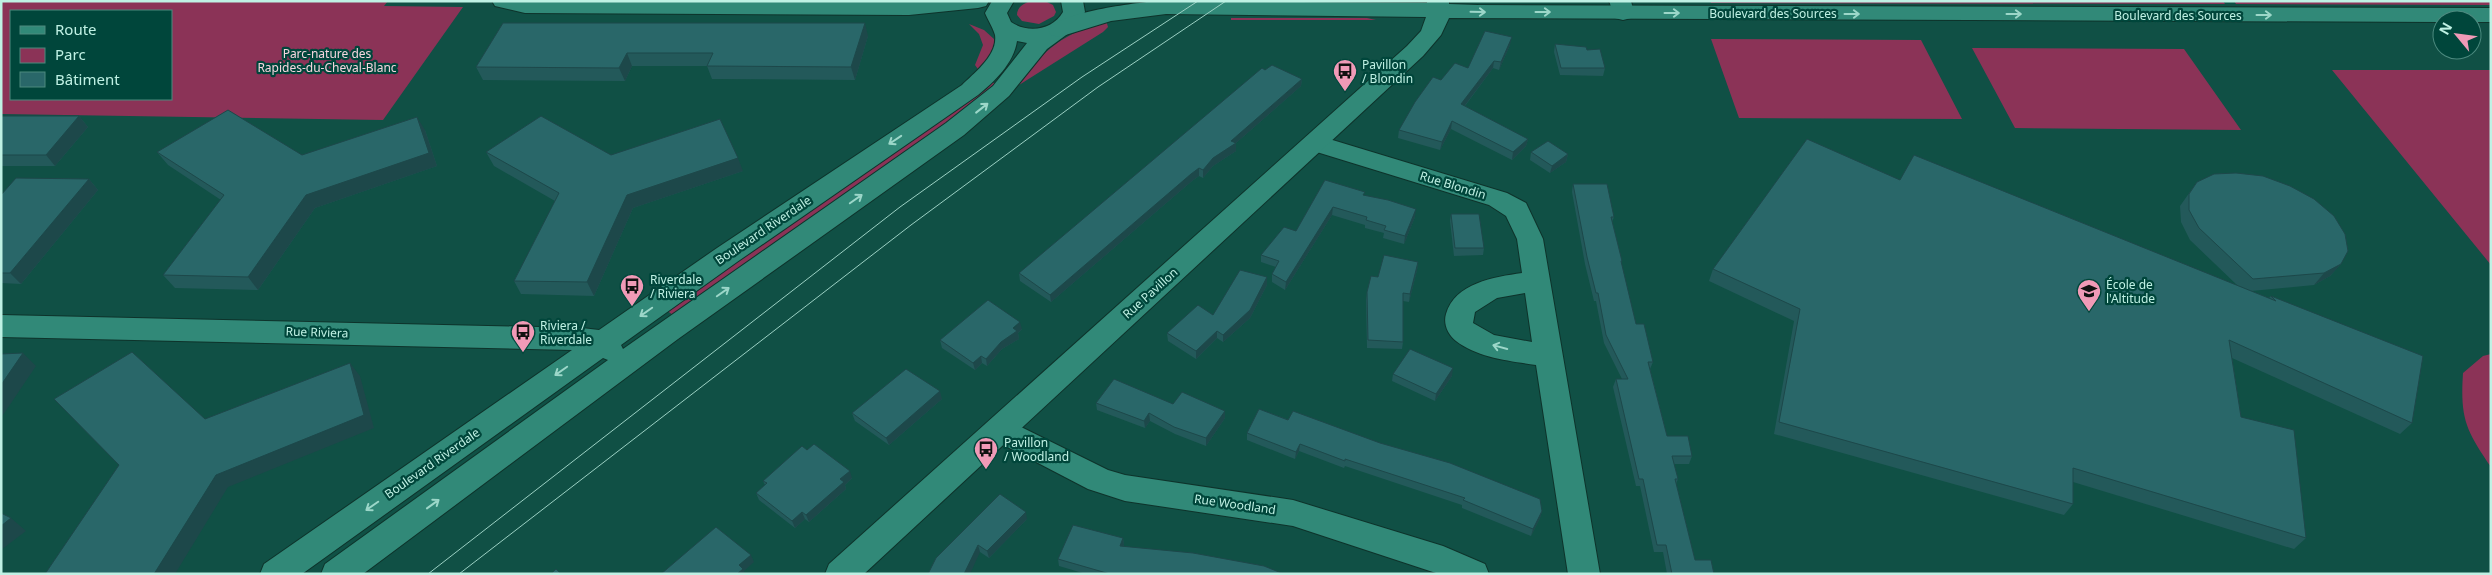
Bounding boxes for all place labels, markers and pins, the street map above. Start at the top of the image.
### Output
place label: Pavillon / Blondin [1362,56,1413,87]
bus stop icon: Pavillon / Blondin [1332,58,1358,92]
place label: Riverdale / Riviera [650,271,702,302]
bus stop icon: Riverdale / Riviera [619,273,645,307]
place label: École de l'Altitude [2106,276,2155,307]
school or university icon: École de l'Altitude [2076,278,2102,312]
place label: Riviera / Riverdale [540,317,592,348]
bus stop icon: Riviera / Riverdale [510,319,536,353]
place label: Pavillon / Woodland [1004,434,1069,465]
bus stop icon: Pavillon / Woodland [973,436,999,470]

